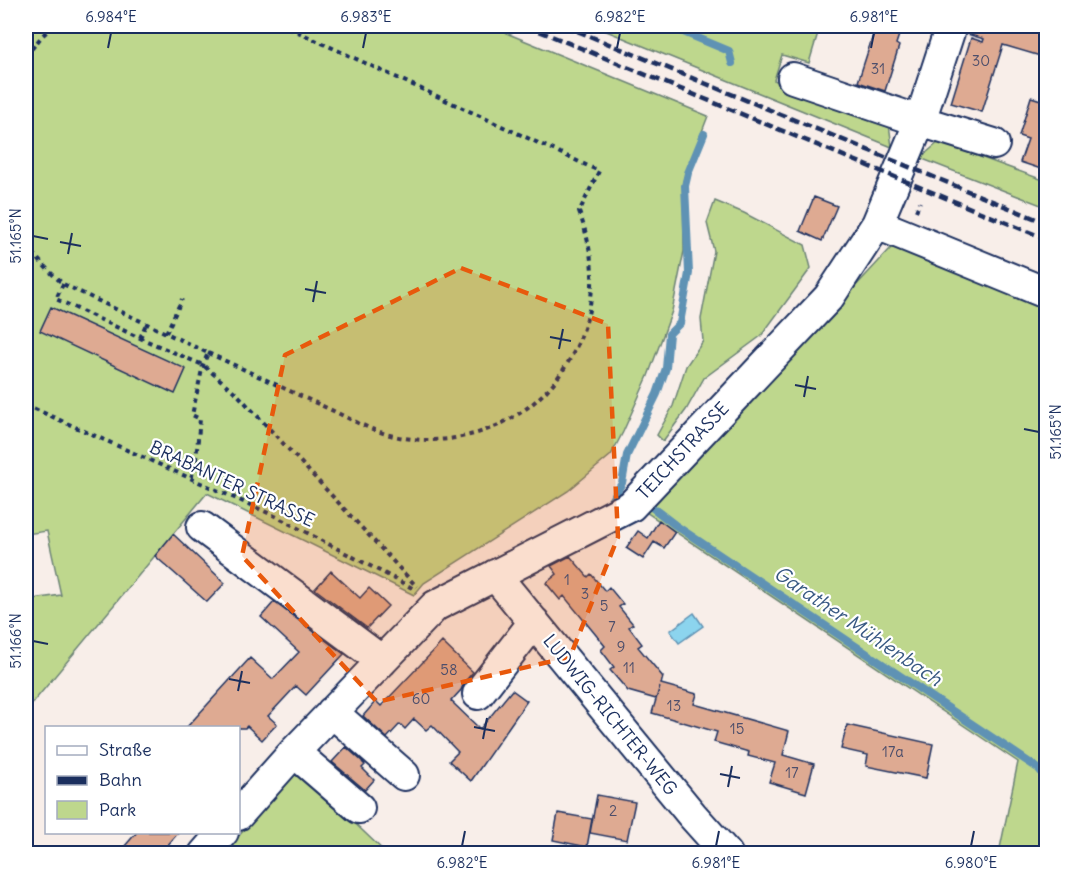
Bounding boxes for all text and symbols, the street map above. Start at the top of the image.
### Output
text: 6.984°E [85,7,137,26]
text: 6.983°E [340,7,392,26]
text: 6.982°E [594,7,646,26]
text: 6.981°E [850,7,899,26]
house number: 30 [972,51,990,70]
house number: 31 [871,59,885,78]
text: 51.165°N [6,208,25,264]
street label: TEICHSTRASSE [632,397,734,504]
text: 51.165°N [1046,404,1065,460]
street label: BRABANTER STRASSE [146,435,318,532]
water label: Garather Mühlenbach [769,560,947,691]
house number: 1 [564,570,570,589]
house number: 3 [581,584,589,603]
house number: 5 [600,596,608,615]
text: 51.166°N [6,613,25,669]
house number: 7 [608,617,616,636]
street label: LUDWIG-RICHTER-WEG [538,630,682,800]
house number: 9 [617,637,625,656]
house number: 11 [623,658,635,677]
house number: 58 [440,660,458,679]
house number: 60 [412,689,430,708]
house number: 13 [667,696,681,715]
house number: 15 [730,719,744,738]
legend [45,726,240,834]
text: Straße [99,738,152,761]
house number: 17a [882,742,904,761]
house number: 17 [785,763,799,782]
text: Bahn [99,768,142,791]
text: Park [99,798,136,821]
house number: 2 [609,801,617,820]
text: 6.982°E [436,853,488,872]
text: 6.981°E [692,853,741,872]
text: 6.980°E [945,853,998,872]

